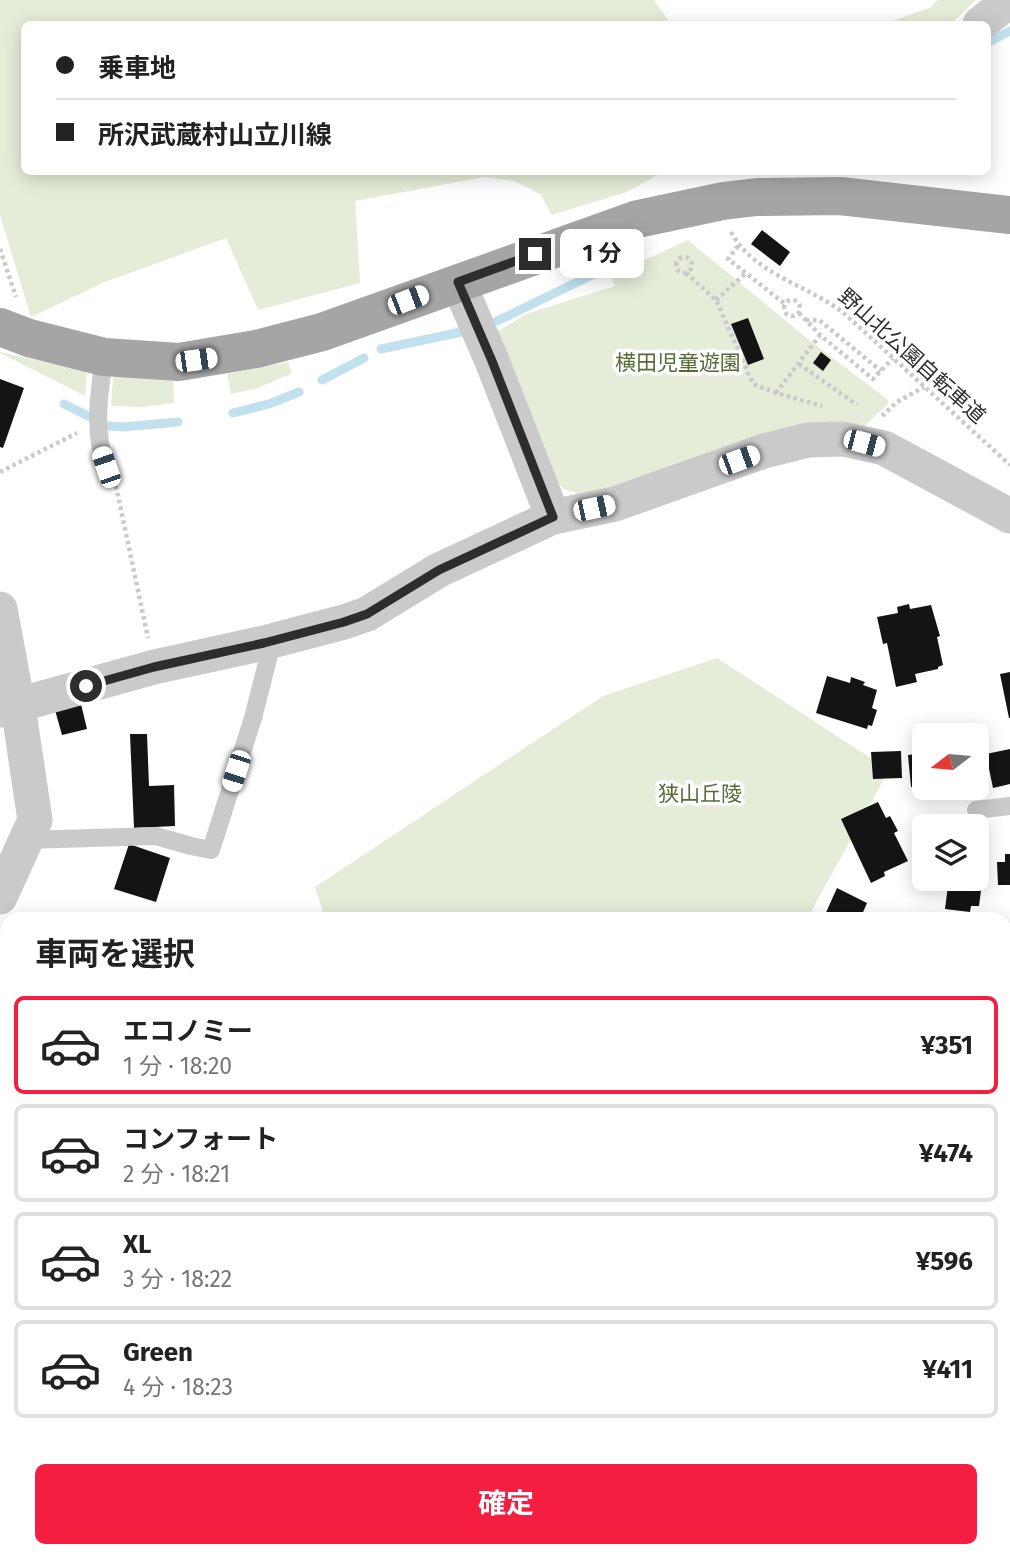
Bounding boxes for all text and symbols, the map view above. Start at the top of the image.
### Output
text: 乗車地 [98,53,176,84]
text: 所沢武蔵村山立川線 [98,120,332,151]
callout: 1 分 [560,230,644,278]
route end [519,238,551,270]
text: 1 分 [582,239,622,267]
car [385,283,432,317]
street label: 野山北公園自転車道 [833,283,991,429]
car [174,347,219,373]
park label: 横田児童遊園 [615,350,741,376]
car [841,427,888,459]
car [716,443,763,477]
car [90,444,123,490]
car [572,493,617,523]
route start [70,670,102,702]
north arrow [912,723,989,800]
map controls [912,723,989,891]
car [220,748,253,794]
park label: 狭山丘陵 [658,781,742,807]
button: layers [912,814,989,891]
text: 車両を選択 [35,935,195,973]
icon: car [39,1014,102,1077]
text: エコノミー [123,1016,253,1047]
text: ¥351 [921,1030,973,1061]
text: 1 分 · 18:20 [123,1052,232,1080]
icon: car [39,1122,102,1185]
text: コンフォート [123,1124,278,1155]
text: ¥474 [919,1138,973,1169]
text: 2 分 · 18:21 [123,1160,230,1188]
text: XL [123,1229,151,1260]
icon: car [39,1230,102,1293]
text: ¥596 [916,1246,973,1277]
text: 3 分 · 18:22 [123,1265,232,1293]
text: Green [123,1337,193,1368]
icon: car [39,1338,102,1401]
text: ¥411 [922,1354,973,1385]
text: 4 分 · 18:23 [123,1373,233,1401]
button: 確定 [35,1464,977,1544]

